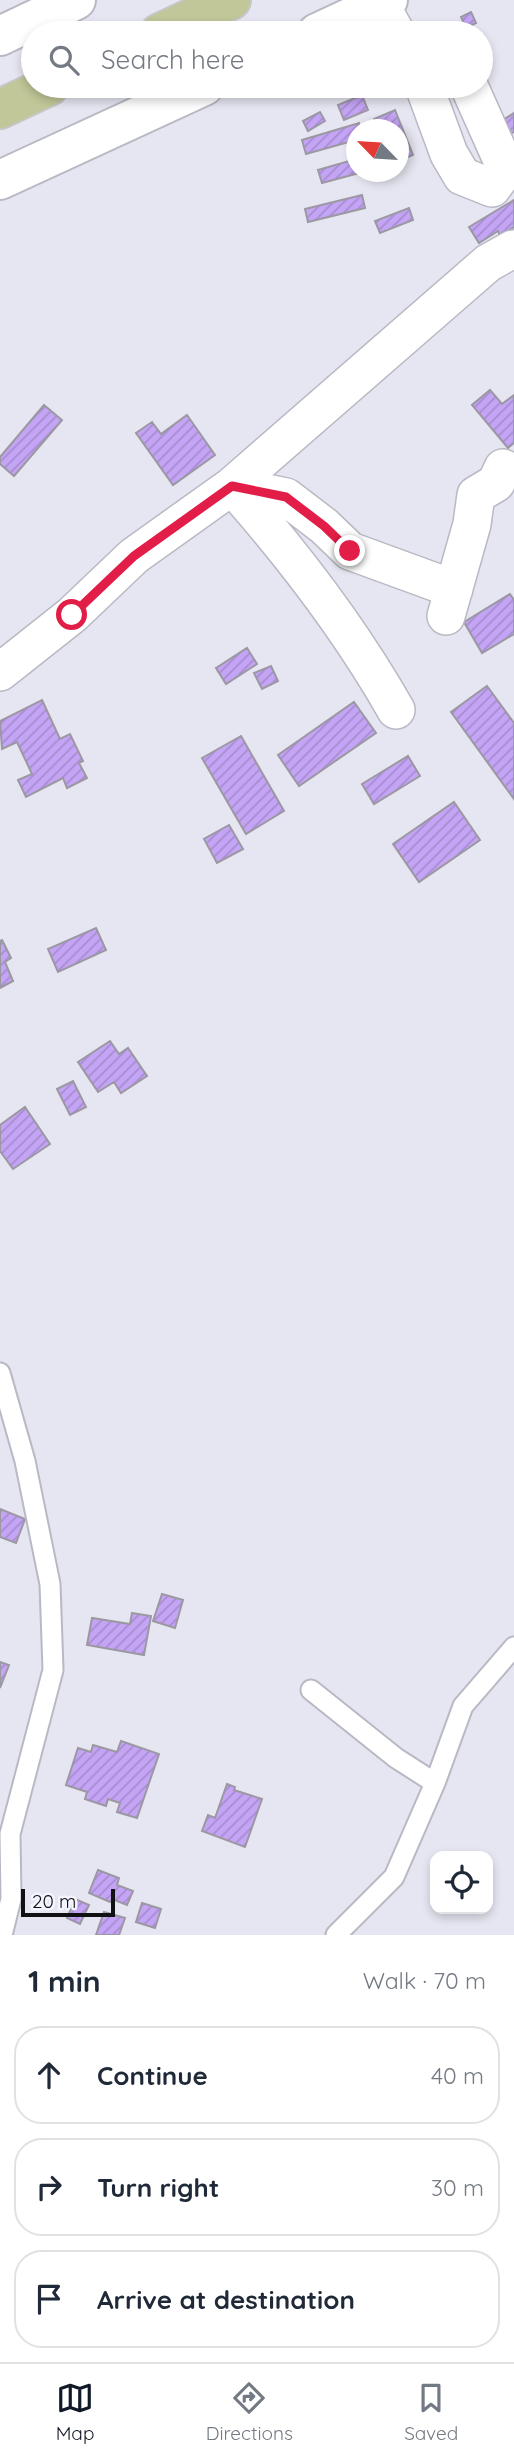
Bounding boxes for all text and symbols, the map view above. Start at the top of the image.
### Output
search box [21,21,493,98]
icon: search [45,41,83,79]
text: Search here [101,43,245,76]
north arrow [346,119,409,182]
route end [334,535,365,566]
route start [56,599,87,630]
map controls [430,1851,493,1914]
button: locate [430,1851,493,1914]
scale bar [21,1886,116,1918]
text: 20 m [32,1889,76,1913]
text: 1 min [28,1962,101,2000]
text: Walk · 70 m [363,1966,486,1995]
icon: ahead [30,2056,68,2094]
text: Continue [97,2059,208,2092]
text: 40 m [431,2061,484,2090]
icon: right [30,2168,68,2206]
text: Turn right [97,2171,219,2204]
text: 30 m [431,2173,484,2202]
icon: arrive [30,2280,68,2318]
text: Arrive at destination [97,2283,355,2316]
tab: Map [56,2379,94,2445]
tab: Directions [206,2379,293,2445]
tab: Saved [404,2379,458,2445]

